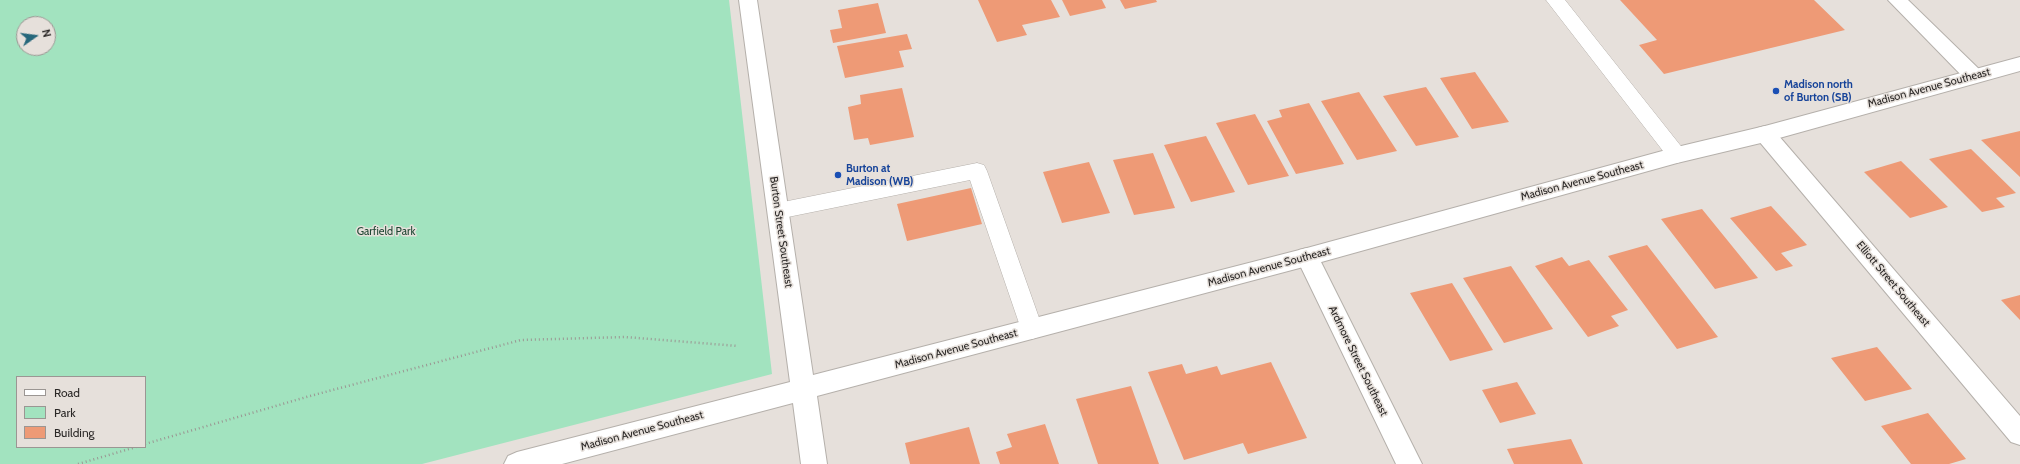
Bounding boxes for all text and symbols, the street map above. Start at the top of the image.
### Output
north arrow [16,16,56,56]
text: N [39,28,54,39]
street label: Madison Avenue Southeast [1866,65,1992,111]
place label: Madison north of Burton (SB) [1784,78,1853,104]
marker: Madison north of Burton (SB) [1771,86,1781,96]
street label: Madison Avenue Southeast [1519,158,1645,204]
place label: Burton at Madison (WB) [846,162,913,188]
marker: Burton at Madison (WB) [833,170,843,180]
street label: Burton Street Southeast [767,176,795,288]
park label: Garfield Park [357,225,415,239]
street label: Elliott Street Southeast [1853,239,1933,329]
street label: Madison Avenue Southeast [1206,244,1332,290]
street label: Ardmore Street Southeast [1326,304,1390,418]
street label: Madison Avenue Southeast [893,326,1019,372]
legend [16,376,146,448]
text: Road [54,385,80,400]
text: Park [54,405,76,420]
street label: Madison Avenue Southeast [579,408,705,454]
text: Building [54,425,95,440]

